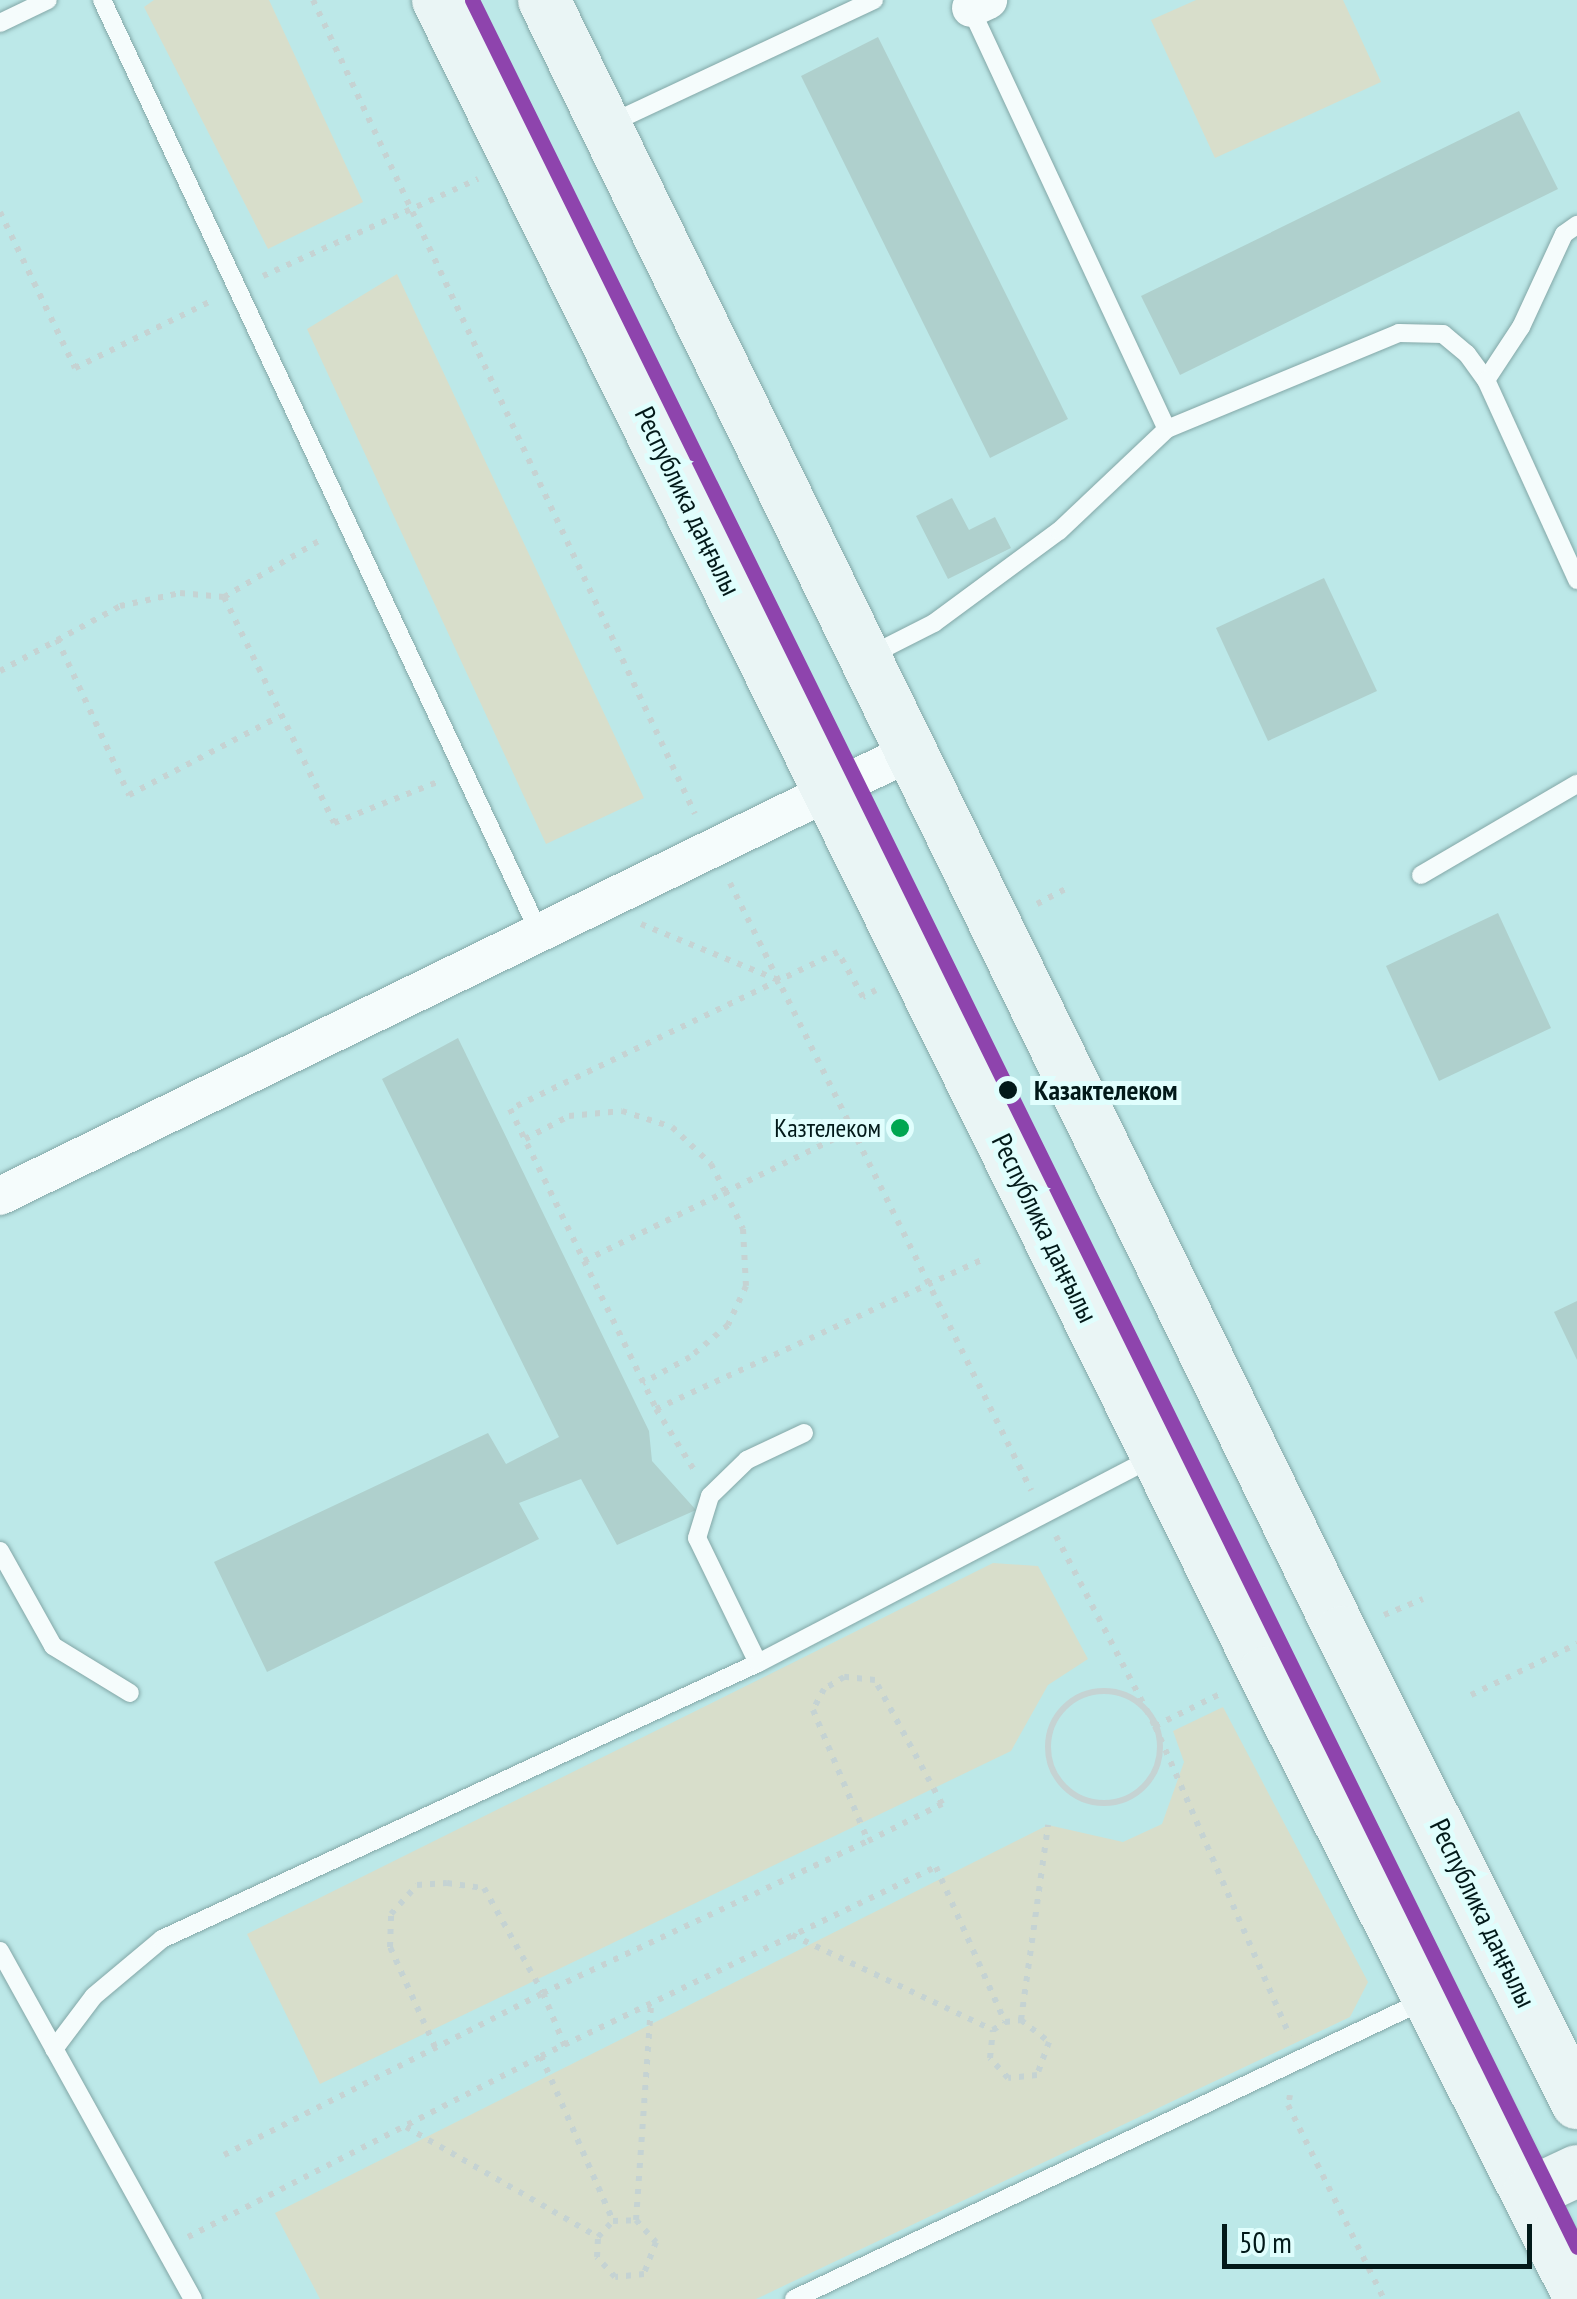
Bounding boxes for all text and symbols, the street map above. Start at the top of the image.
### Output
street label: Республика даңғылы [628,401,748,601]
marker: Казактелеком [991,1073,1025,1107]
place label: Казактелеком [1034,1073,1178,1107]
place label: Казтелеком [774,1112,881,1144]
marker: Казтелеком [890,1118,910,1138]
street label: Республика даңғылы [985,1128,1105,1328]
street label: Республика даңғылы [1423,1813,1543,2013]
scale bar [1227,2204,1537,2266]
text: 50 m [1239,2222,1292,2261]

